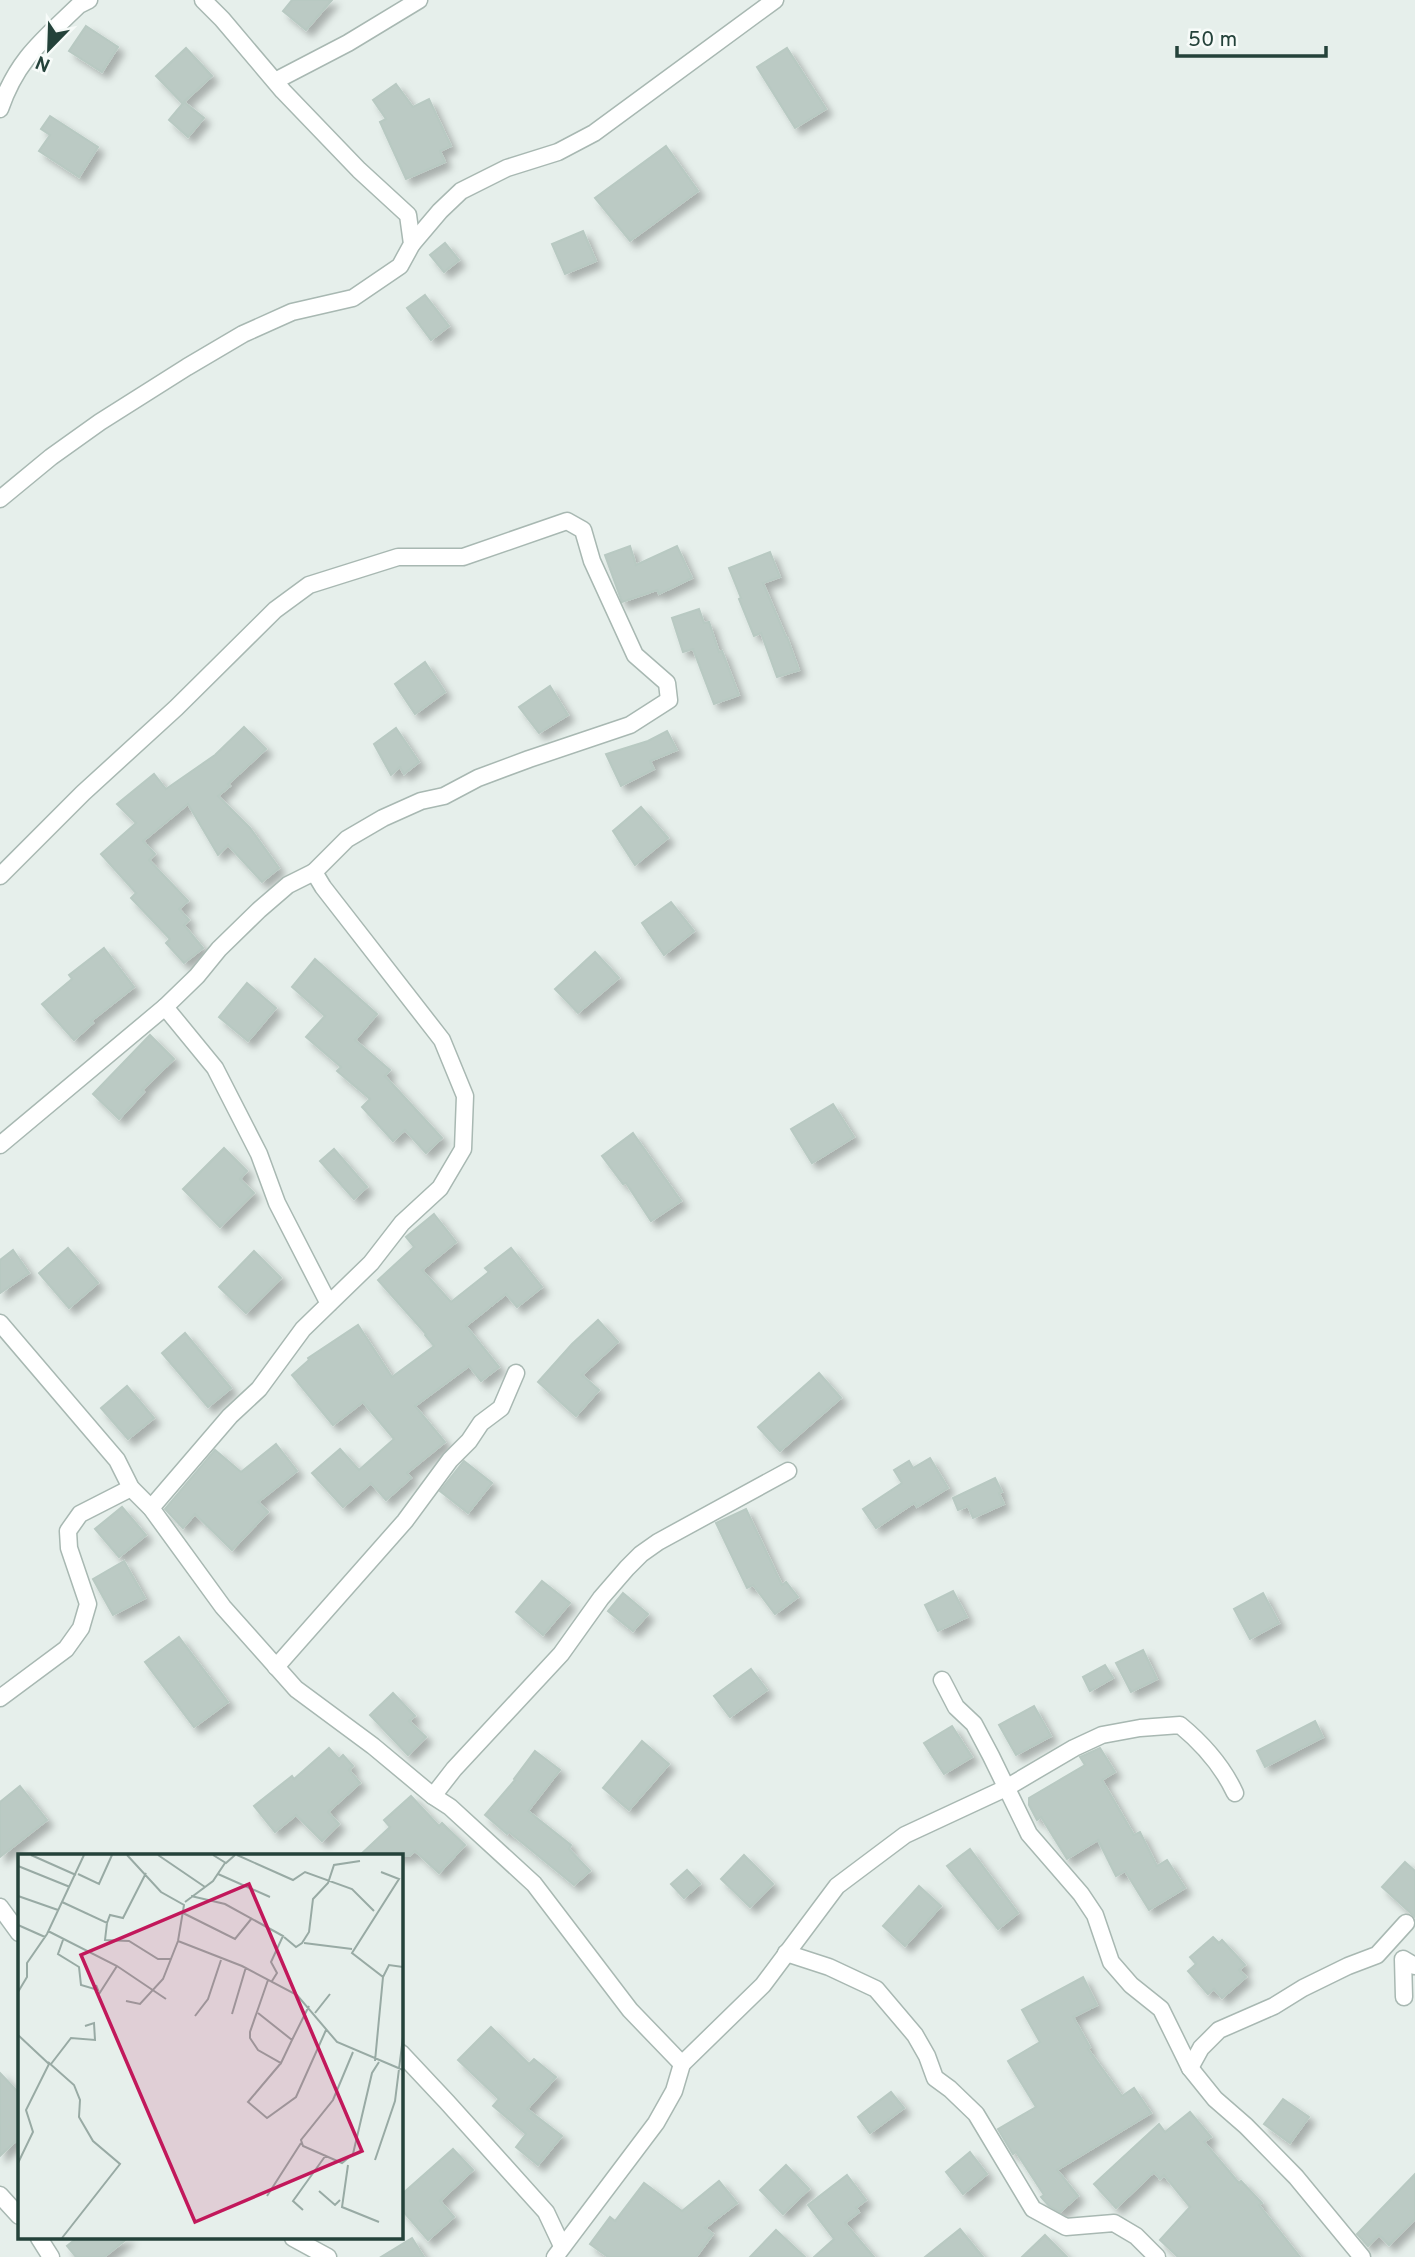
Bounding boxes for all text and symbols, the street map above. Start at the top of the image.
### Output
north arrow [14,14,84,84]
scale bar [1177,14,1326,58]
text: 50 m [1188,27,1237,54]
text: N [32,49,54,77]
inset map [18,1854,402,2240]

